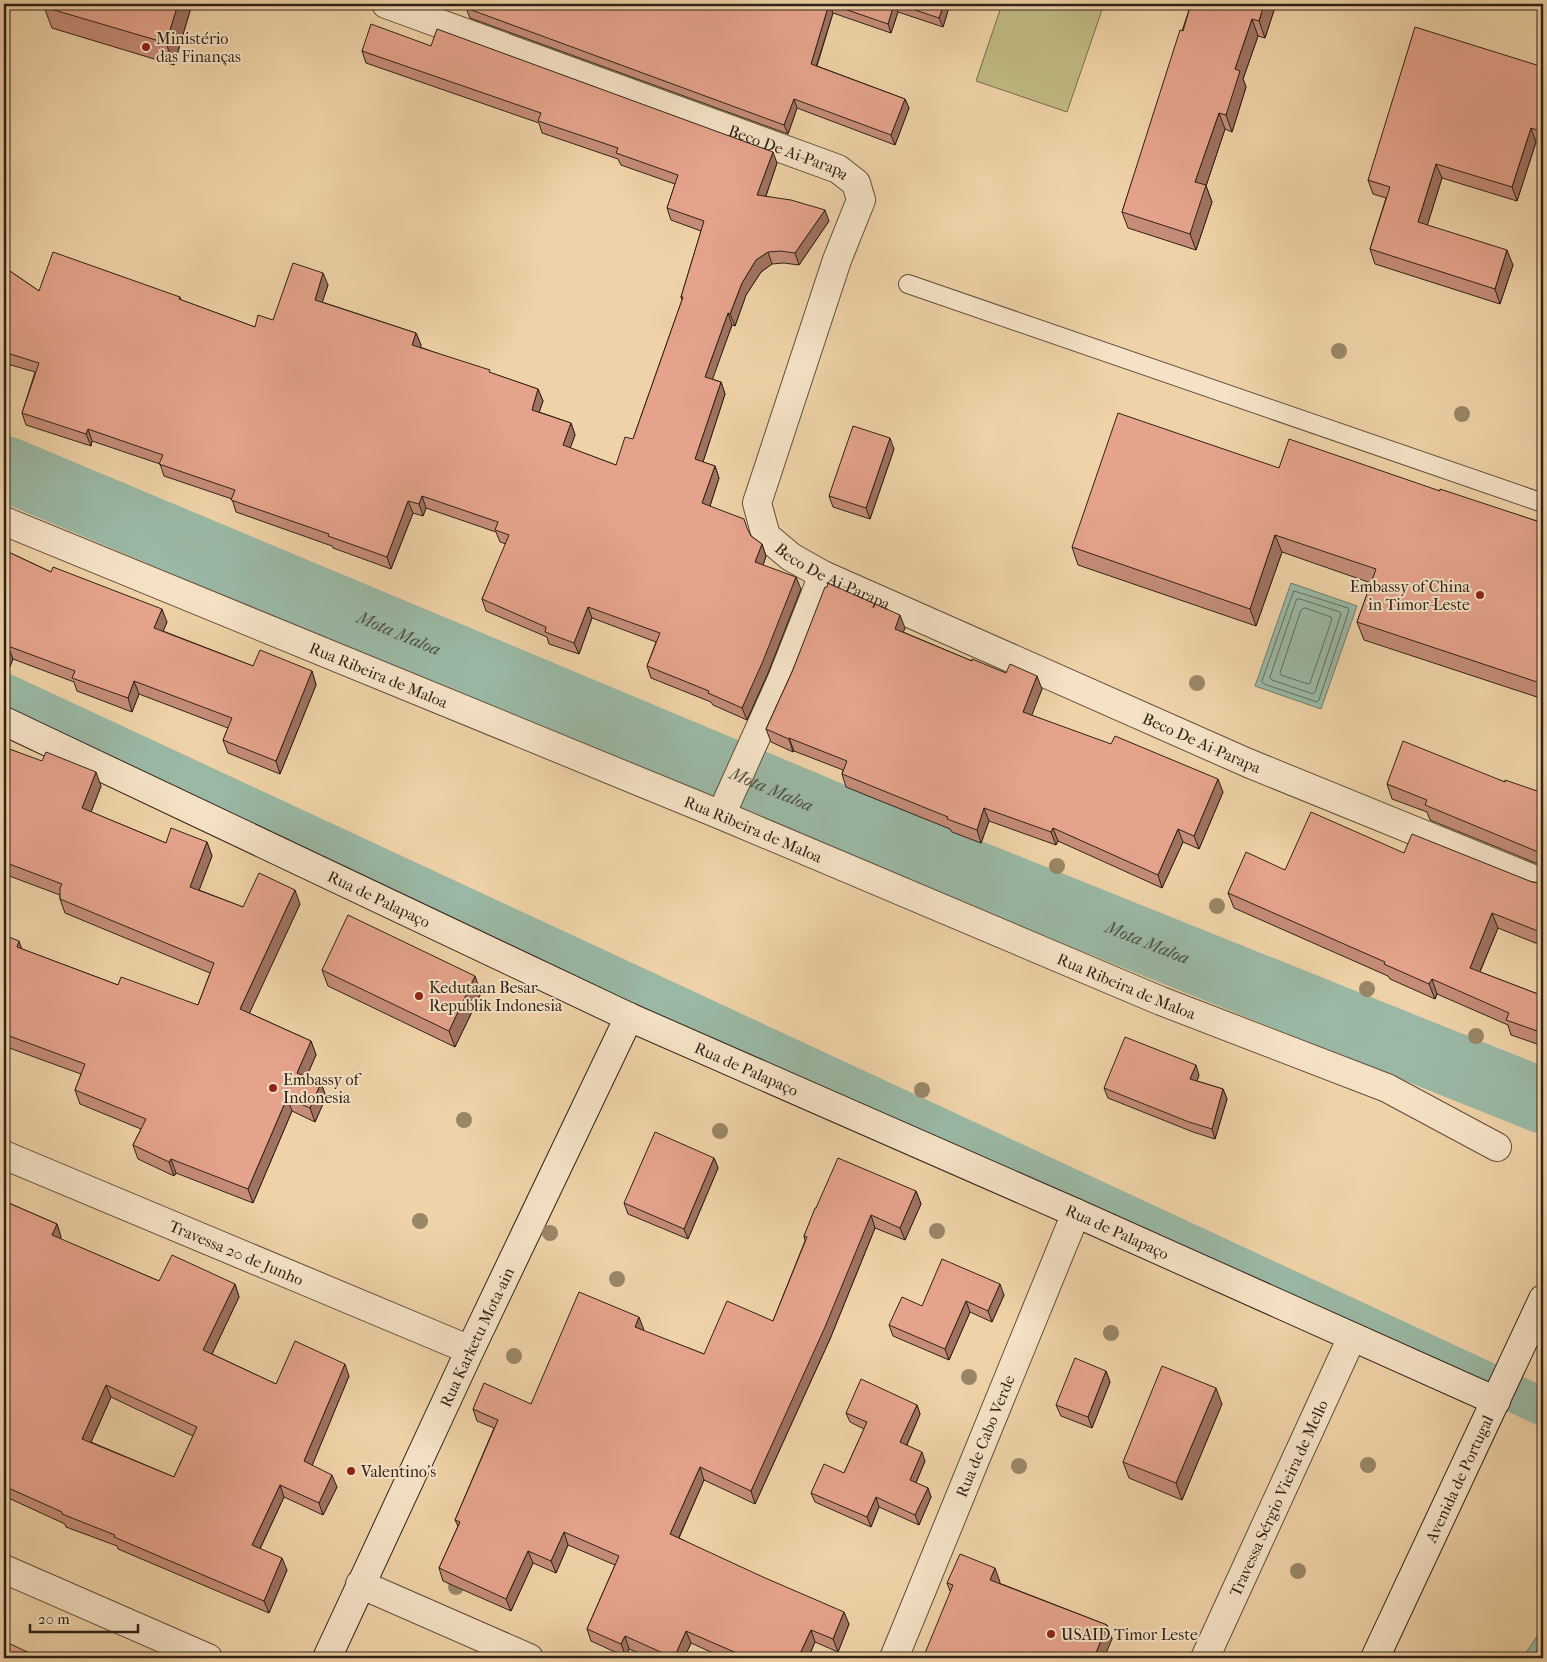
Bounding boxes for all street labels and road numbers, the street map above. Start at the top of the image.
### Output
street label: Beco De Ai-Parapa [726,120,853,184]
street label: Beco De Ai-Parapa [771,538,894,613]
street label: Rua Ribeira de Maloa [307,638,451,712]
street label: Beco De Ai-Parapa [1140,708,1264,777]
street label: Rua Ribeira de Maloa [681,791,826,866]
street label: Rua de Palapaço [325,866,433,931]
street label: Rua Ribeira de Maloa [1054,949,1199,1023]
street label: Rua de Palapaço [692,1038,801,1100]
street label: Rua de Palapaço [1063,1200,1172,1263]
street label: Travessa 20 de Junho [167,1216,306,1289]
street label: Rua Karketu Mota-ain [435,1263,518,1410]
street label: Rua de Cabo Verde [951,1372,1018,1500]
street label: Travessa Sérgio Vieira de Mello [1225,1397,1332,1599]
street label: Avenida de Portugal [1421,1411,1497,1546]

